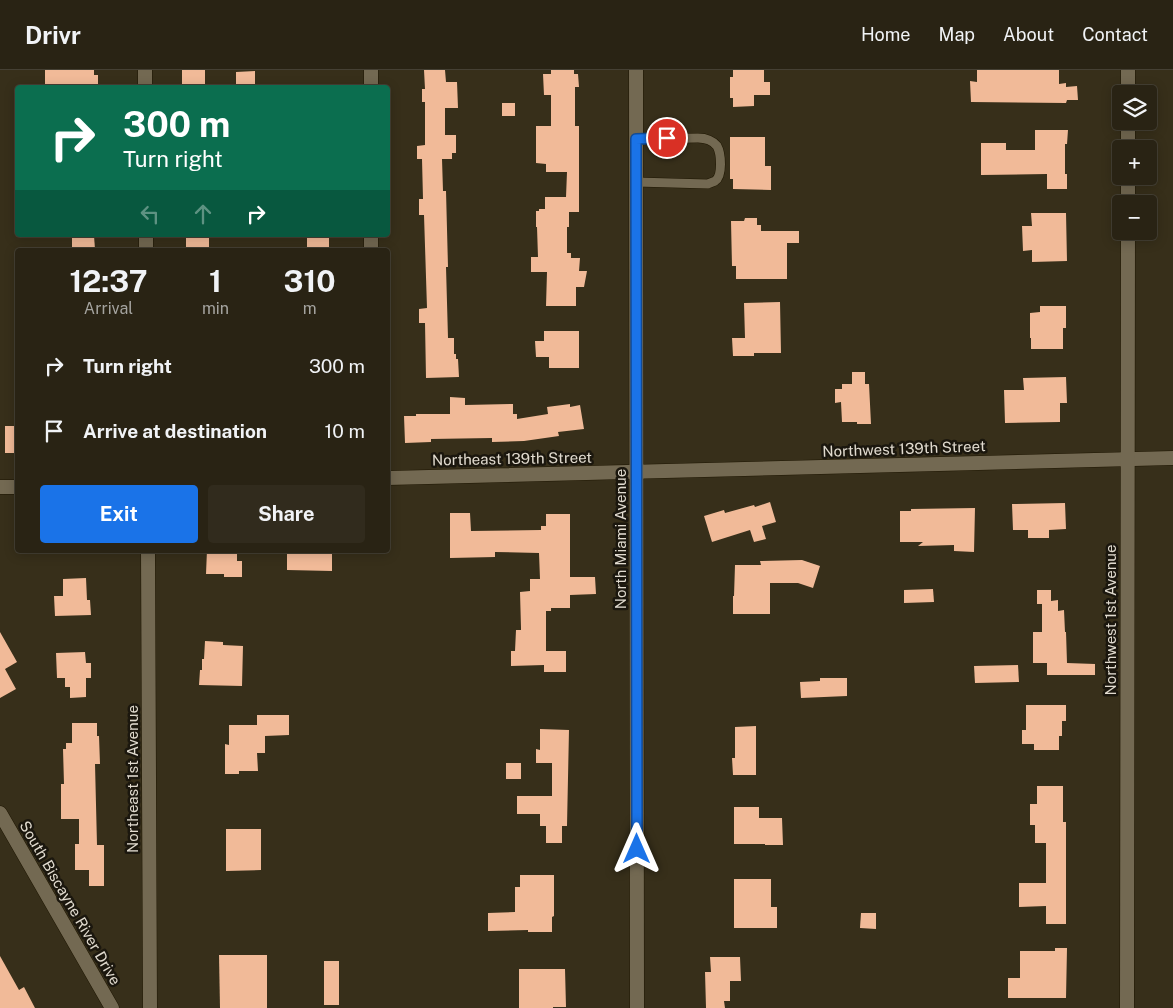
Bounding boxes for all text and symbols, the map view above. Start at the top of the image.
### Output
text: Drivr [25,21,81,49]
text: Home [861,24,911,45]
text: Map [939,24,975,45]
text: About [1003,24,1054,45]
text: Contact [1082,24,1148,45]
map controls [1112,85,1157,240]
button: layers [1112,85,1157,130]
text: 300 m [123,104,230,145]
icon: right [40,105,105,170]
pin [646,117,688,159]
icon: arrive [653,124,681,152]
button: + [1112,140,1157,185]
text: Turn right [123,146,223,172]
button: − [1112,195,1157,240]
icon: left [136,200,164,228]
icon: ahead [189,200,217,228]
icon: right [242,200,270,228]
text: 12:37 [69,263,148,299]
text: 1 [209,263,222,299]
text: 310 [283,263,336,299]
text: Arrival [84,299,133,318]
text: min [202,299,229,318]
text: m [303,299,316,318]
icon: right [40,352,68,380]
text: Turn right [83,355,172,377]
text: 300 m [309,355,365,377]
icon: arrive [40,417,68,445]
text: Arrive at destination [83,420,267,442]
text: 10 m [325,420,365,442]
street label: Northwest 139th Street [822,437,986,460]
street label: Northeast 139th Street [432,449,592,468]
street label: North Miami Avenue [612,469,629,609]
button: Exit [40,485,198,543]
button: Share [208,485,365,543]
street label: Northwest 1st Avenue [1102,545,1119,695]
street label: Northeast 1st Avenue [124,705,141,853]
street label: South Biscayne River Drive [16,818,124,988]
position arrow [610,822,662,874]

